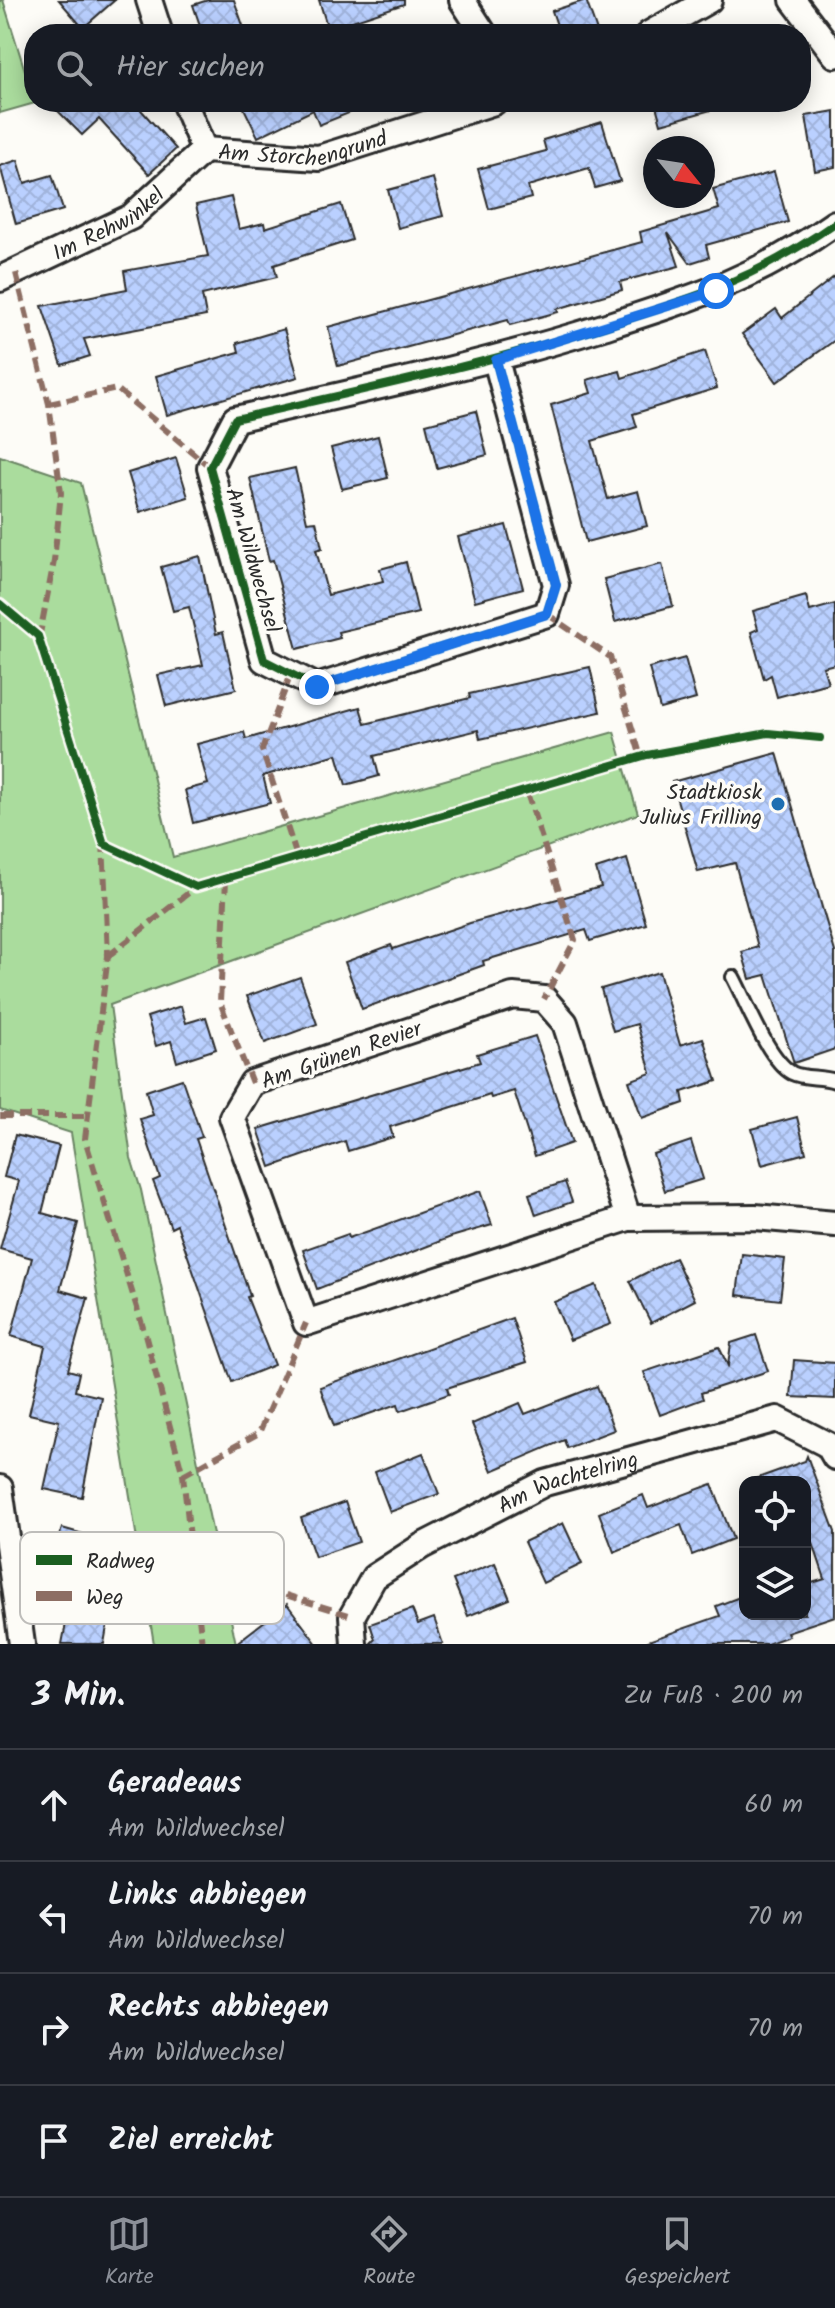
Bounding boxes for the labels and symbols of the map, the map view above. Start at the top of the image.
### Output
street label: Am Storchengrund [217,122,393,178]
north arrow [643,136,715,208]
street label: Im Rehwinkel [47,179,174,272]
route start [698,273,734,309]
street label: Am Wildwechsel [214,484,289,638]
route end [299,669,335,705]
place label: Stadtkiosk Julius Frilling [640,776,763,836]
marker: Stadtkiosk Julius Frilling [769,795,787,813]
street label: Am Grünen Revier [257,1012,428,1100]
street label: Am Wachtelring [492,1443,642,1524]
legend [20,1532,284,1624]
text: Radweg [86,1545,155,1580]
text: Weg [86,1581,124,1616]

